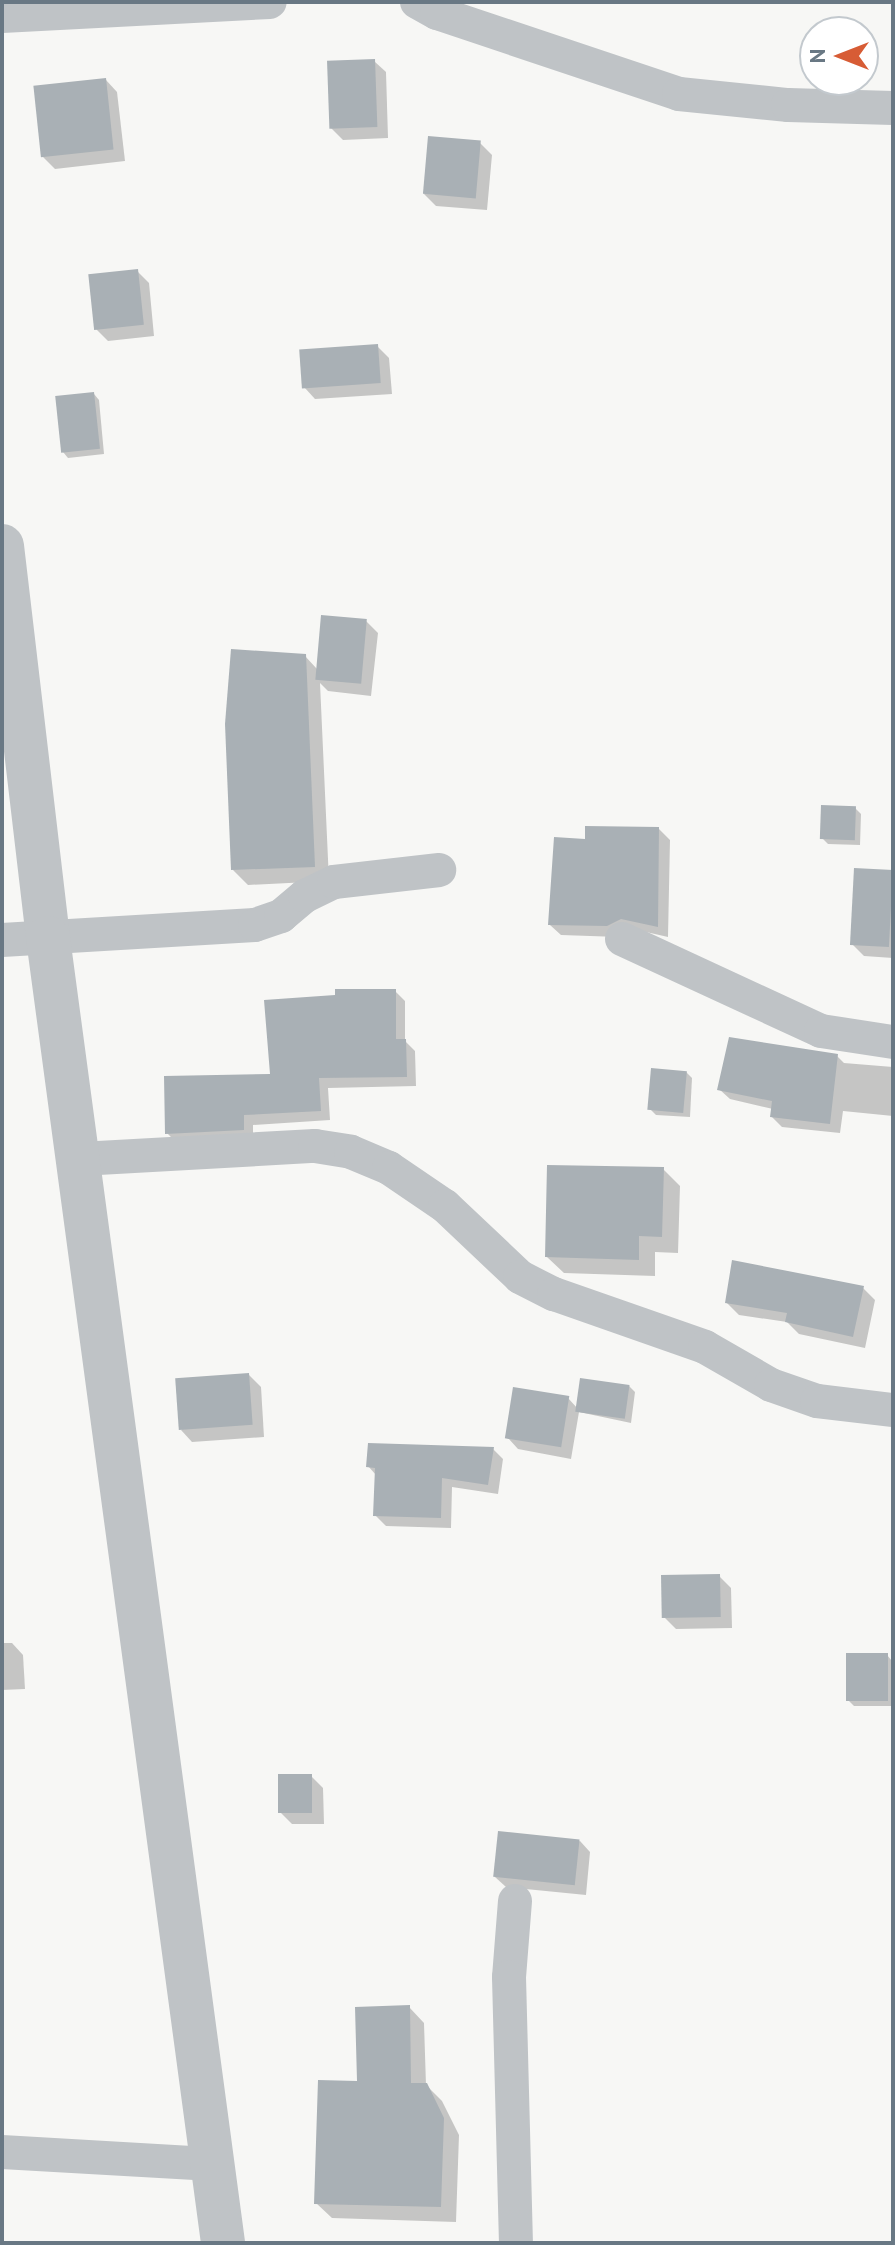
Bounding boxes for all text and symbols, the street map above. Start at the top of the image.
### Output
north arrow [799,16,879,96]
text: N [803,49,831,63]

